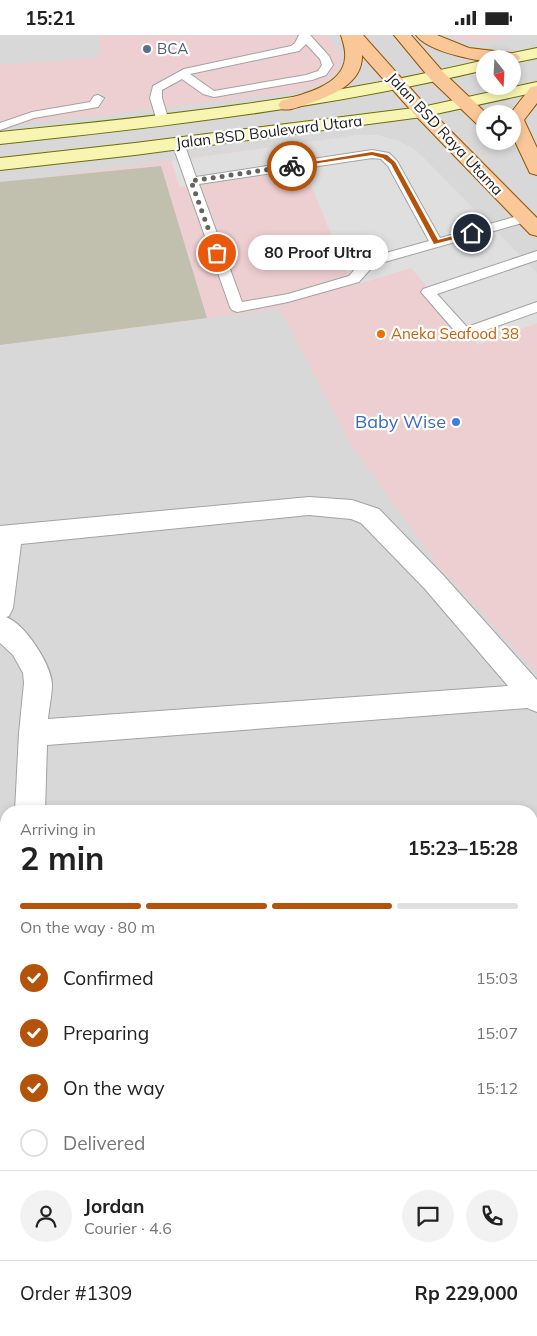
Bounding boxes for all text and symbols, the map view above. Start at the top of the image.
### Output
text: 15:21 [25,6,75,30]
place label: BCA [157,39,188,58]
marker: BCA [141,43,153,55]
north arrow [476,50,521,95]
map controls [476,50,521,150]
street label: Jalan BSD Raya Utama [383,68,507,199]
button: locate [476,105,521,150]
street label: Jalan BSD Boulevard Utara [175,111,363,152]
courier [267,141,317,191]
icon: bike [278,152,306,180]
pin [451,212,493,254]
icon: home [458,219,486,247]
pin [196,232,238,274]
callout: 80 Proof Ultra [247,235,387,271]
icon: bag [203,239,231,267]
text: 80 Proof Ultra [264,242,372,262]
place label: Aneka Seafood 38 [391,324,519,343]
marker: Aneka Seafood 38 [375,328,387,340]
place label: Baby Wise [355,410,446,433]
marker: Baby Wise [450,416,462,428]
text: Arriving in [20,819,96,839]
text: 15:23–15:28 [408,836,518,860]
text: 2 min [20,838,104,878]
text: On the way · 80 m [20,917,155,937]
icon: check [20,964,48,992]
text: Confirmed [63,966,154,990]
text: 15:03 [476,968,518,988]
icon: check [20,1019,48,1047]
text: Preparing [63,1021,149,1045]
text: 15:07 [476,1023,518,1043]
icon: check [20,1074,48,1102]
text: On the way [63,1076,165,1100]
text: 15:12 [476,1078,518,1098]
text: Delivered [63,1131,145,1155]
button: person [20,1190,72,1242]
button: chat [402,1190,454,1242]
button: phone [466,1190,518,1242]
text: Jordan [84,1194,144,1218]
text: Courier · 4.6 [84,1218,172,1238]
text: Order #1309 [20,1281,132,1305]
text: Rp 229,000 [415,1281,518,1305]

